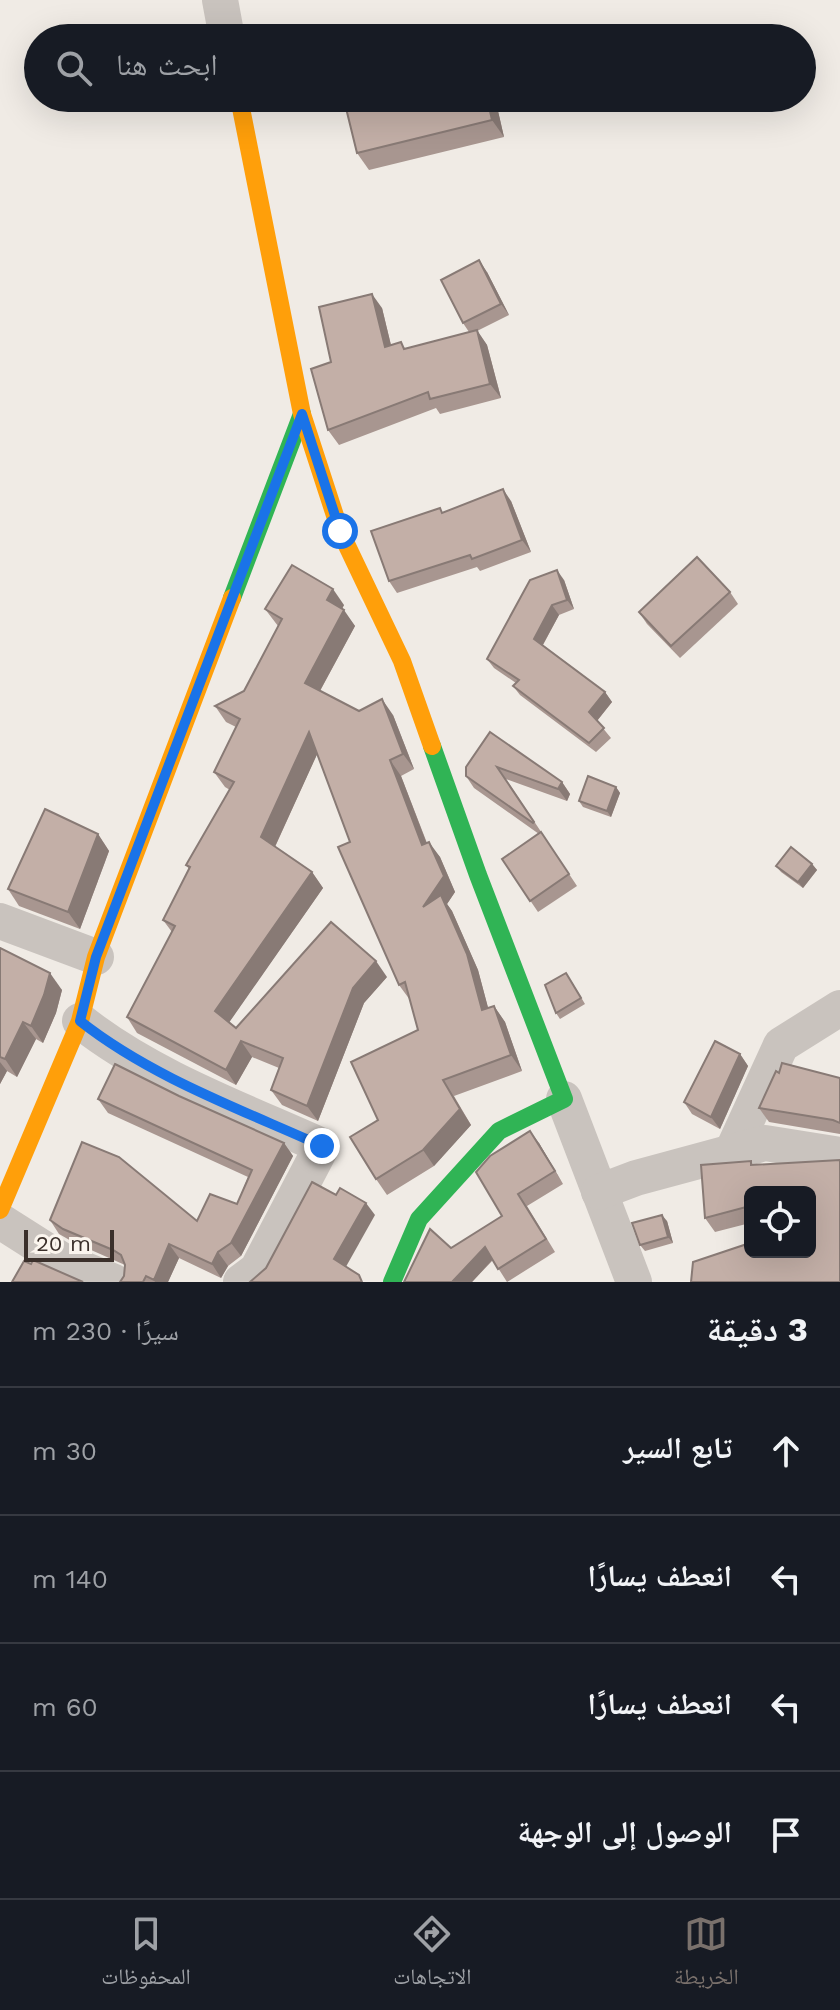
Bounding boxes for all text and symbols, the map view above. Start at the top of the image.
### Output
search box [24,24,816,112]
icon: search [52,46,96,90]
text: ابحث هنا [116,47,218,82]
route start [322,513,358,549]
route end [304,1128,340,1164]
map controls [744,1186,816,1258]
button: locate [744,1186,816,1258]
scale bar [24,1226,114,1262]
text: 20 m [36,1231,91,1256]
text: 3 دقيقة [707,1309,808,1349]
text: سيرًا · 230 m [32,1316,179,1346]
icon: ahead [764,1429,808,1473]
text: تابع السير [623,1430,732,1465]
text: 30 m [32,1436,97,1466]
icon: left [764,1557,808,1601]
text: انعطف يسارًا [587,1558,732,1593]
text: 140 m [32,1564,108,1594]
icon: left [764,1685,808,1729]
text: انعطف يسارًا [587,1686,732,1721]
text: 60 m [32,1692,98,1722]
icon: arrive [764,1813,808,1857]
text: الوصول إلى الوجهة [518,1814,732,1849]
tab: المحفوظات [101,1912,191,1998]
tab: الاتجاهات [393,1912,471,1998]
tab: الخريطة [674,1912,739,1998]

